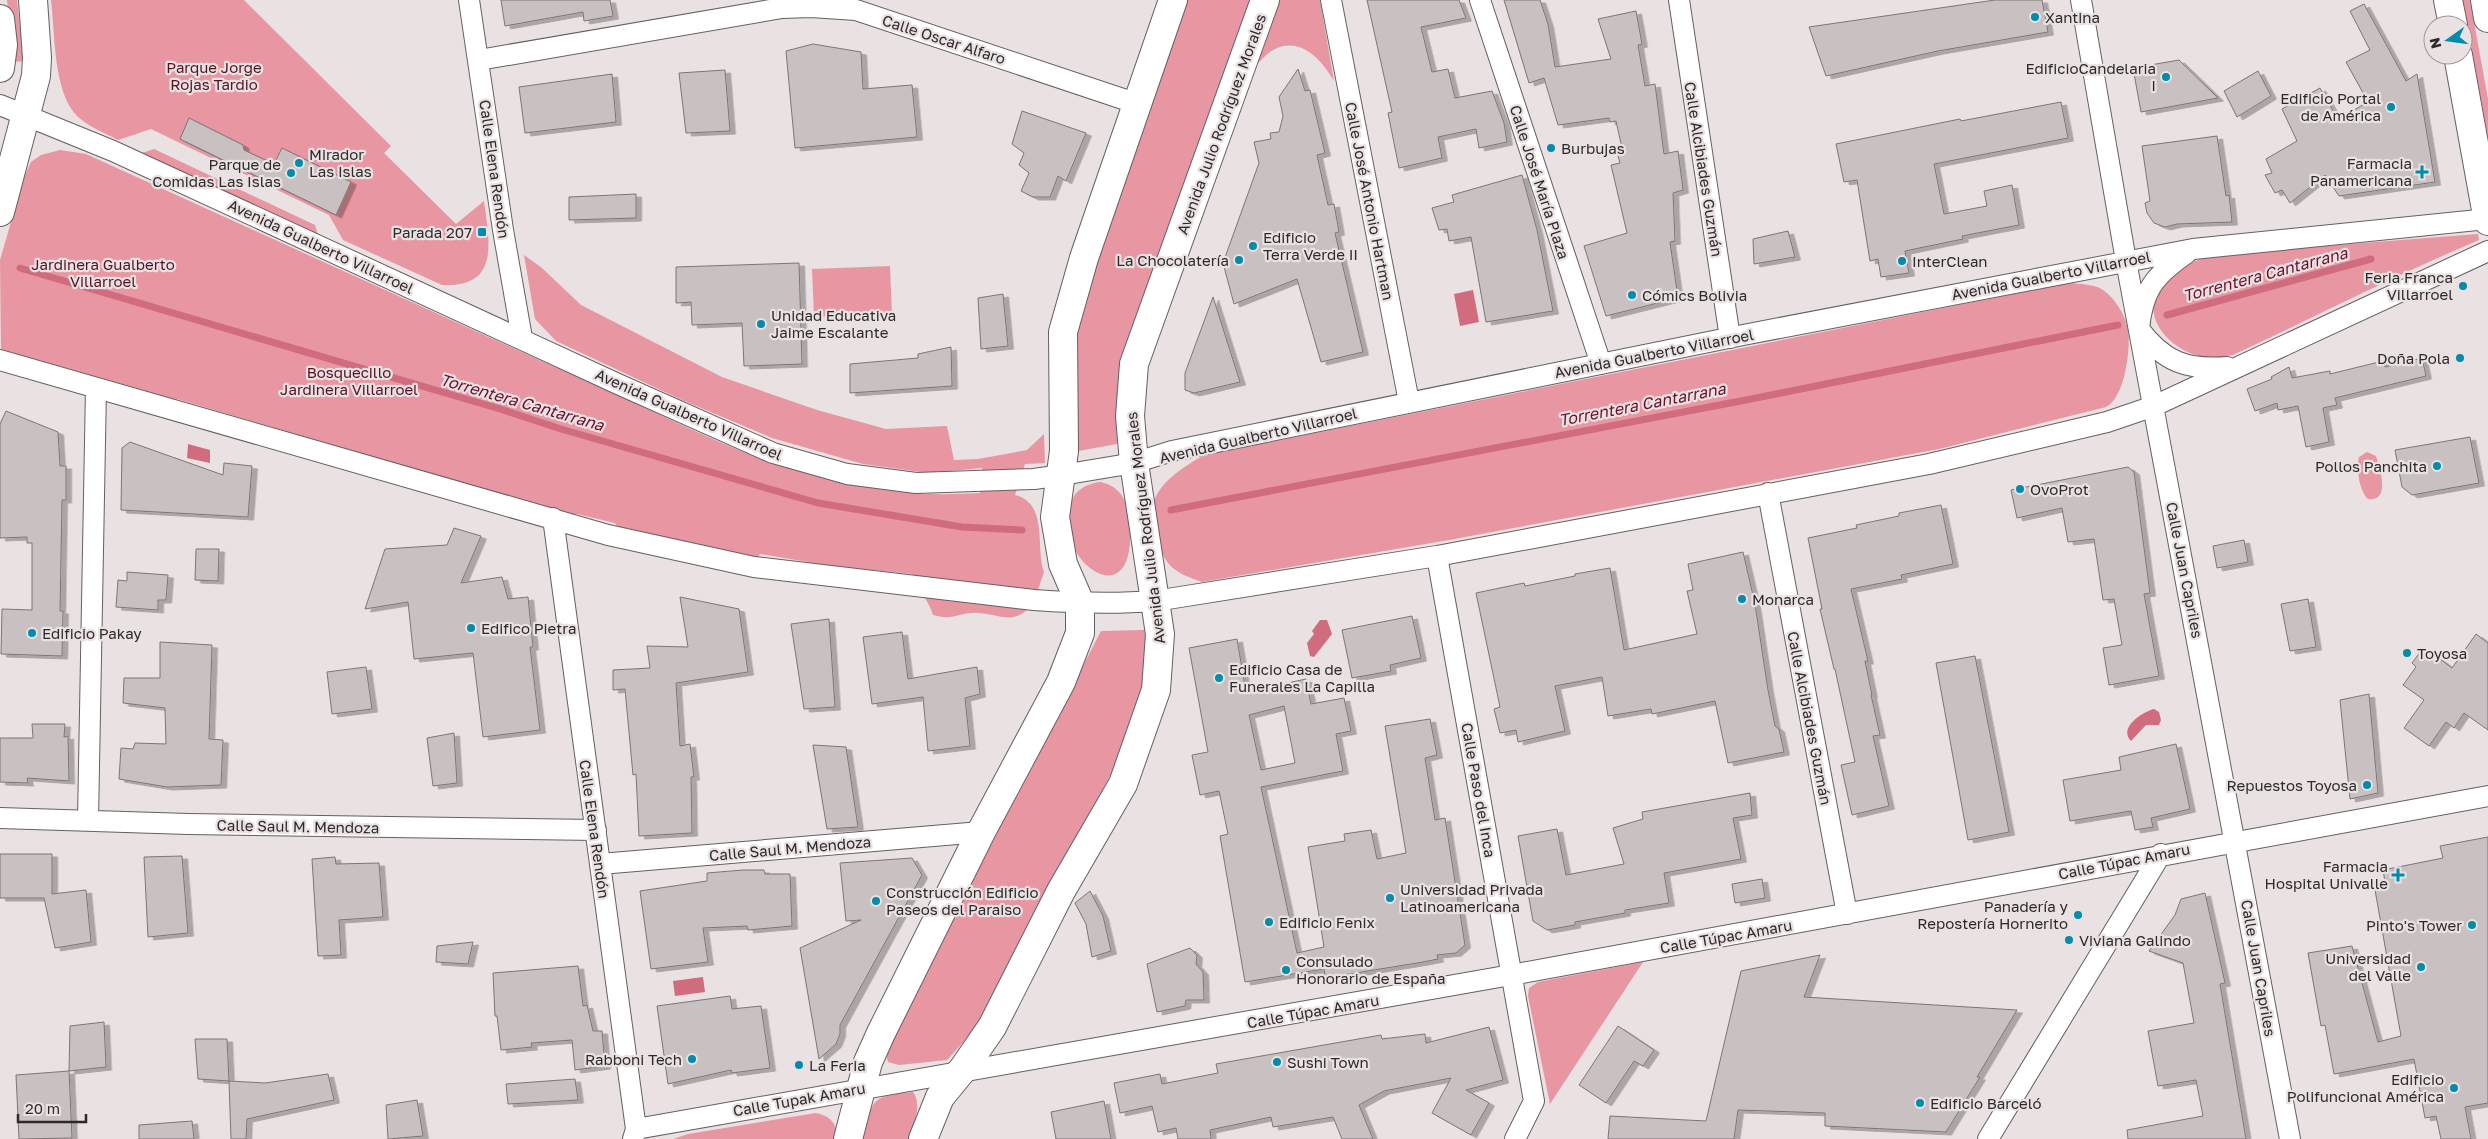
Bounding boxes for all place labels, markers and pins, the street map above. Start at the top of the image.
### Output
place label: Xantina [2045,8,2100,26]
marker: Xantina [2029,11,2041,23]
place label: EdificioCandelaria I [2026,59,2156,94]
marker: EdificioCandelaria I [2160,71,2172,83]
place label: Edificio Portal de América [2280,89,2381,124]
marker: Edificio Portal de América [2385,101,2397,113]
place label: Burbujas [1561,139,1625,157]
marker: Burbujas [1545,142,1557,154]
place label: Mirador Las Islas [309,145,372,180]
place label: Farmacia Panamericana [2310,154,2412,189]
place label: Parque de Comidas Las Islas [152,155,281,190]
marker: Mirador Las Islas [293,157,305,169]
marker: Farmacia Panamericana [2416,166,2428,178]
marker: Parque de Comidas Las Islas [285,167,297,179]
place label: Parada 207 [392,223,472,241]
marker: Parada 207 [476,226,488,238]
place label: Edificio Terra Verde II [1263,228,1358,263]
marker: Edificio Terra Verde II [1247,240,1259,252]
place label: La Chocolatería [1116,251,1229,269]
place label: InterClean [1912,252,1988,270]
marker: La Chocolatería [1233,254,1245,266]
marker: InterClean [1896,255,1908,267]
place label: Feria Franca Villarroel [2364,268,2453,303]
marker: Feria Franca Villarroel [2457,280,2469,292]
place label: Cómics Bolivia [1642,286,1747,304]
marker: Cómics Bolivia [1626,289,1638,301]
place label: Unidad Educativa Jaime Escalante [771,306,896,341]
marker: Unidad Educativa Jaime Escalante [755,318,767,330]
place label: Doña Pola [2377,349,2450,367]
marker: Doña Pola [2454,352,2466,364]
place label: Pollos Panchita [2315,457,2427,475]
marker: Pollos Panchita [2431,460,2443,472]
place label: OvoProt [2030,480,2089,498]
marker: OvoProt [2014,483,2026,495]
place label: Monarca [1752,590,1814,608]
marker: Monarca [1736,593,1748,605]
place label: Edifico Pietra [481,619,576,637]
marker: Edifico Pietra [465,622,477,634]
place label: Edificio Pakay [42,624,142,642]
marker: Edificio Pakay [26,627,38,639]
place label: Toyosa [2417,644,2467,662]
marker: Toyosa [2401,647,2413,659]
place label: Edificio Casa de Funerales La Capilla [1229,660,1375,695]
marker: Edificio Casa de Funerales La Capilla [1213,672,1225,684]
place label: Repuestos Toyosa [2226,776,2357,794]
marker: Repuestos Toyosa [2361,779,2373,791]
place label: Farmacia Hospital Univalle [2265,857,2388,892]
marker: Farmacia Hospital Univalle [2392,869,2404,881]
place label: Universidad Privada Latinoamericana [1400,880,1543,915]
place label: Construcción Edificio Paseos del Paraiso [886,883,1039,918]
marker: Universidad Privada Latinoamericana [1384,892,1396,904]
marker: Construcción Edificio Paseos del Paraiso [870,895,882,907]
place label: Panadería y Repostería Hornerito [1917,897,2069,932]
marker: Panadería y Repostería Hornerito [2072,909,2084,921]
place label: Edificio Fenix [1279,913,1375,931]
marker: Edificio Fenix [1263,916,1275,928]
place label: Pinto's Tower [2366,916,2462,934]
marker: Pinto's Tower [2466,919,2478,931]
place label: Viviana Galindo [2079,931,2191,949]
marker: Viviana Galindo [2063,934,2075,946]
place label: Universidad del Valle [2325,949,2411,984]
place label: Consulado Honorario de España [1296,952,1446,987]
marker: Universidad del Valle [2415,961,2427,973]
marker: Consulado Honorario de España [1280,964,1292,976]
place label: Rabboni Tech [585,1050,682,1068]
marker: Rabboni Tech [686,1053,698,1065]
place label: Sushi Town [1287,1053,1369,1071]
place label: La Feria [809,1056,866,1074]
marker: Sushi Town [1271,1056,1283,1068]
marker: La Feria [793,1059,805,1071]
place label: Edificio Polifuncional América [2287,1070,2444,1105]
marker: Edificio Polifuncional América [2448,1082,2460,1094]
place label: Edificio Barceló [1930,1094,2041,1112]
marker: Edificio Barceló [1914,1097,1926,1109]

